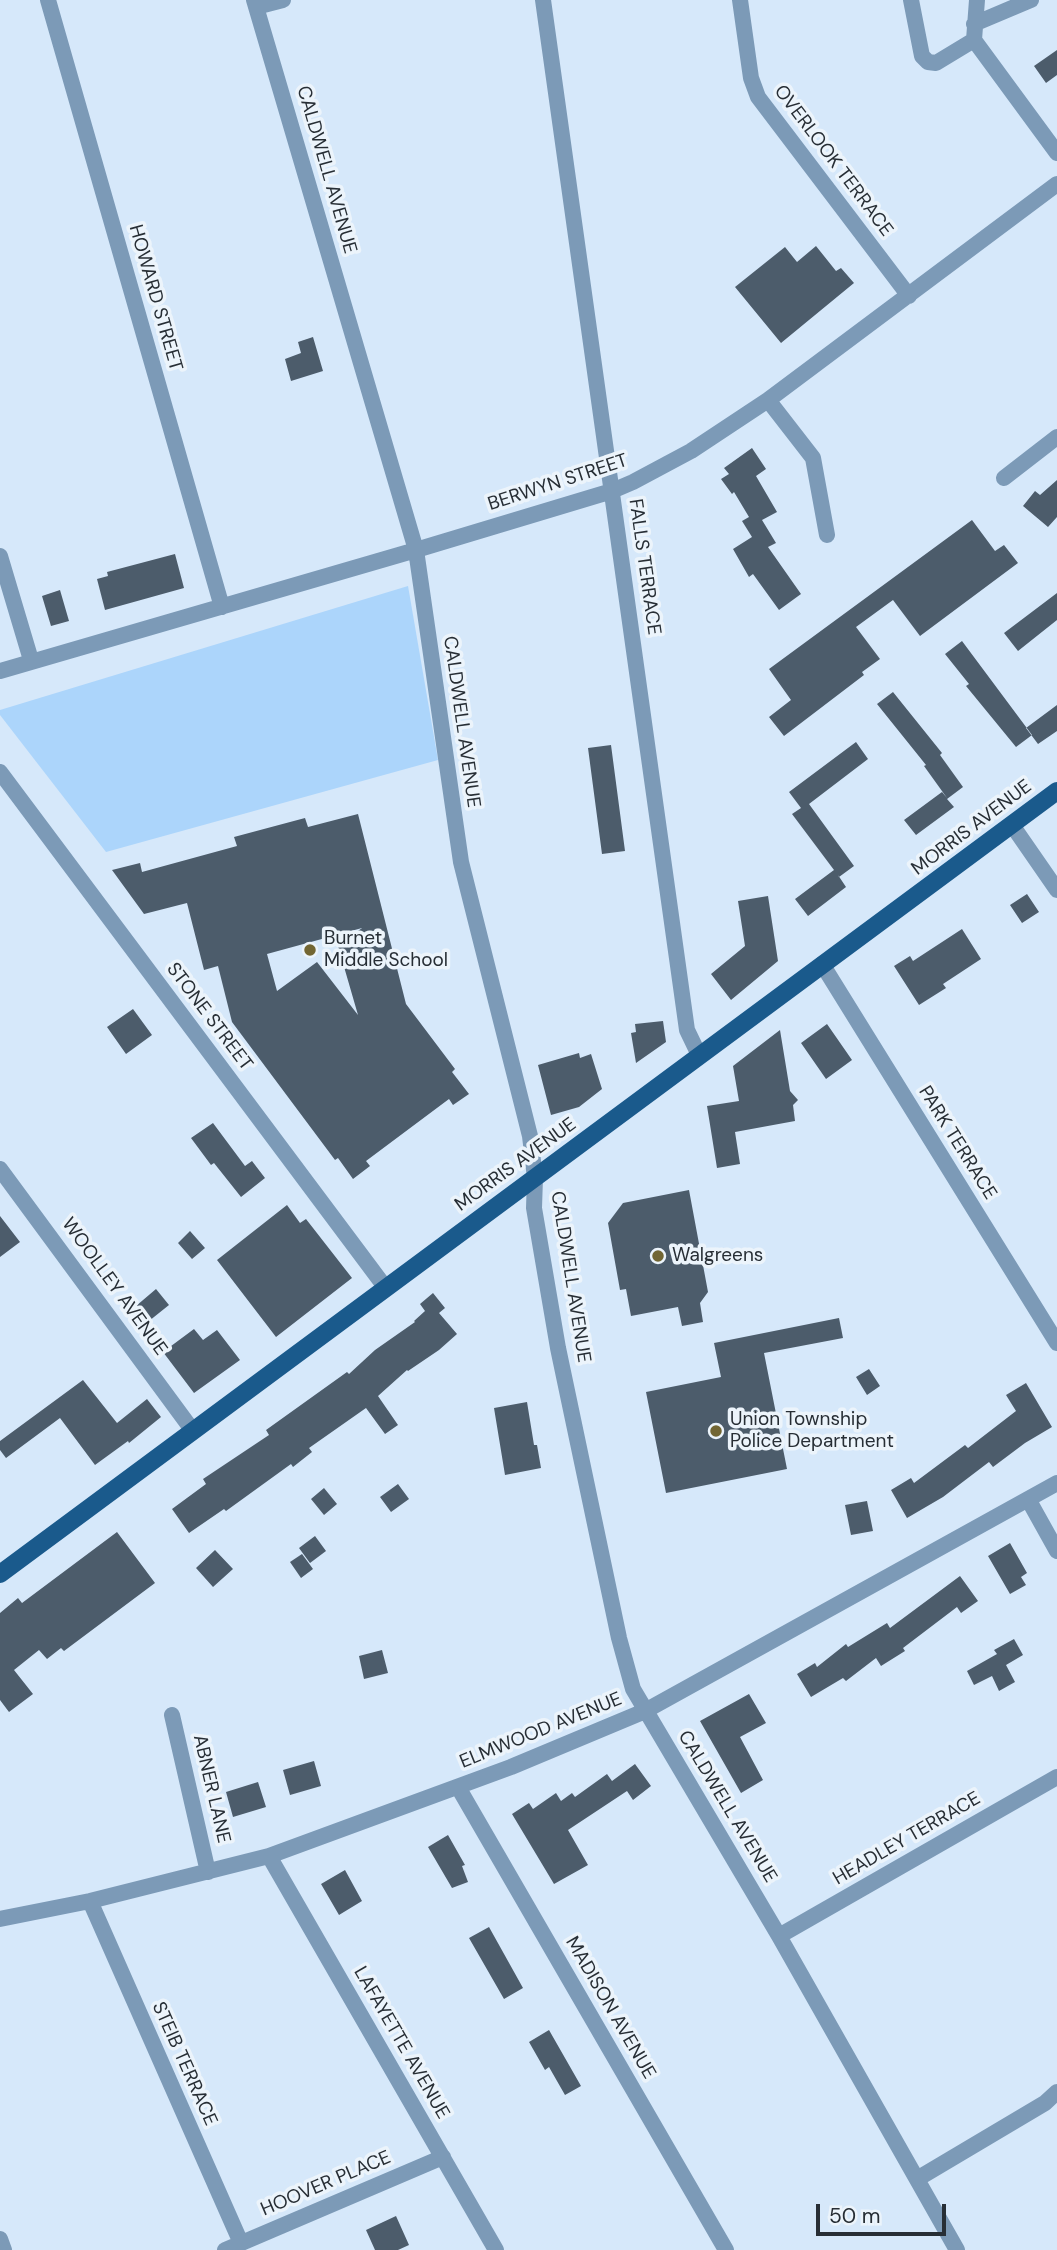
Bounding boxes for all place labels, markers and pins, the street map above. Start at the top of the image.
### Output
place label: Burnet Middle School [324,928,448,972]
marker: Burnet Middle School [302,942,318,958]
place label: Walgreens [672,1245,763,1267]
marker: Walgreens [650,1248,666,1264]
place label: Union Township Police Department [730,1409,894,1453]
marker: Union Township Police Department [708,1423,724,1439]

